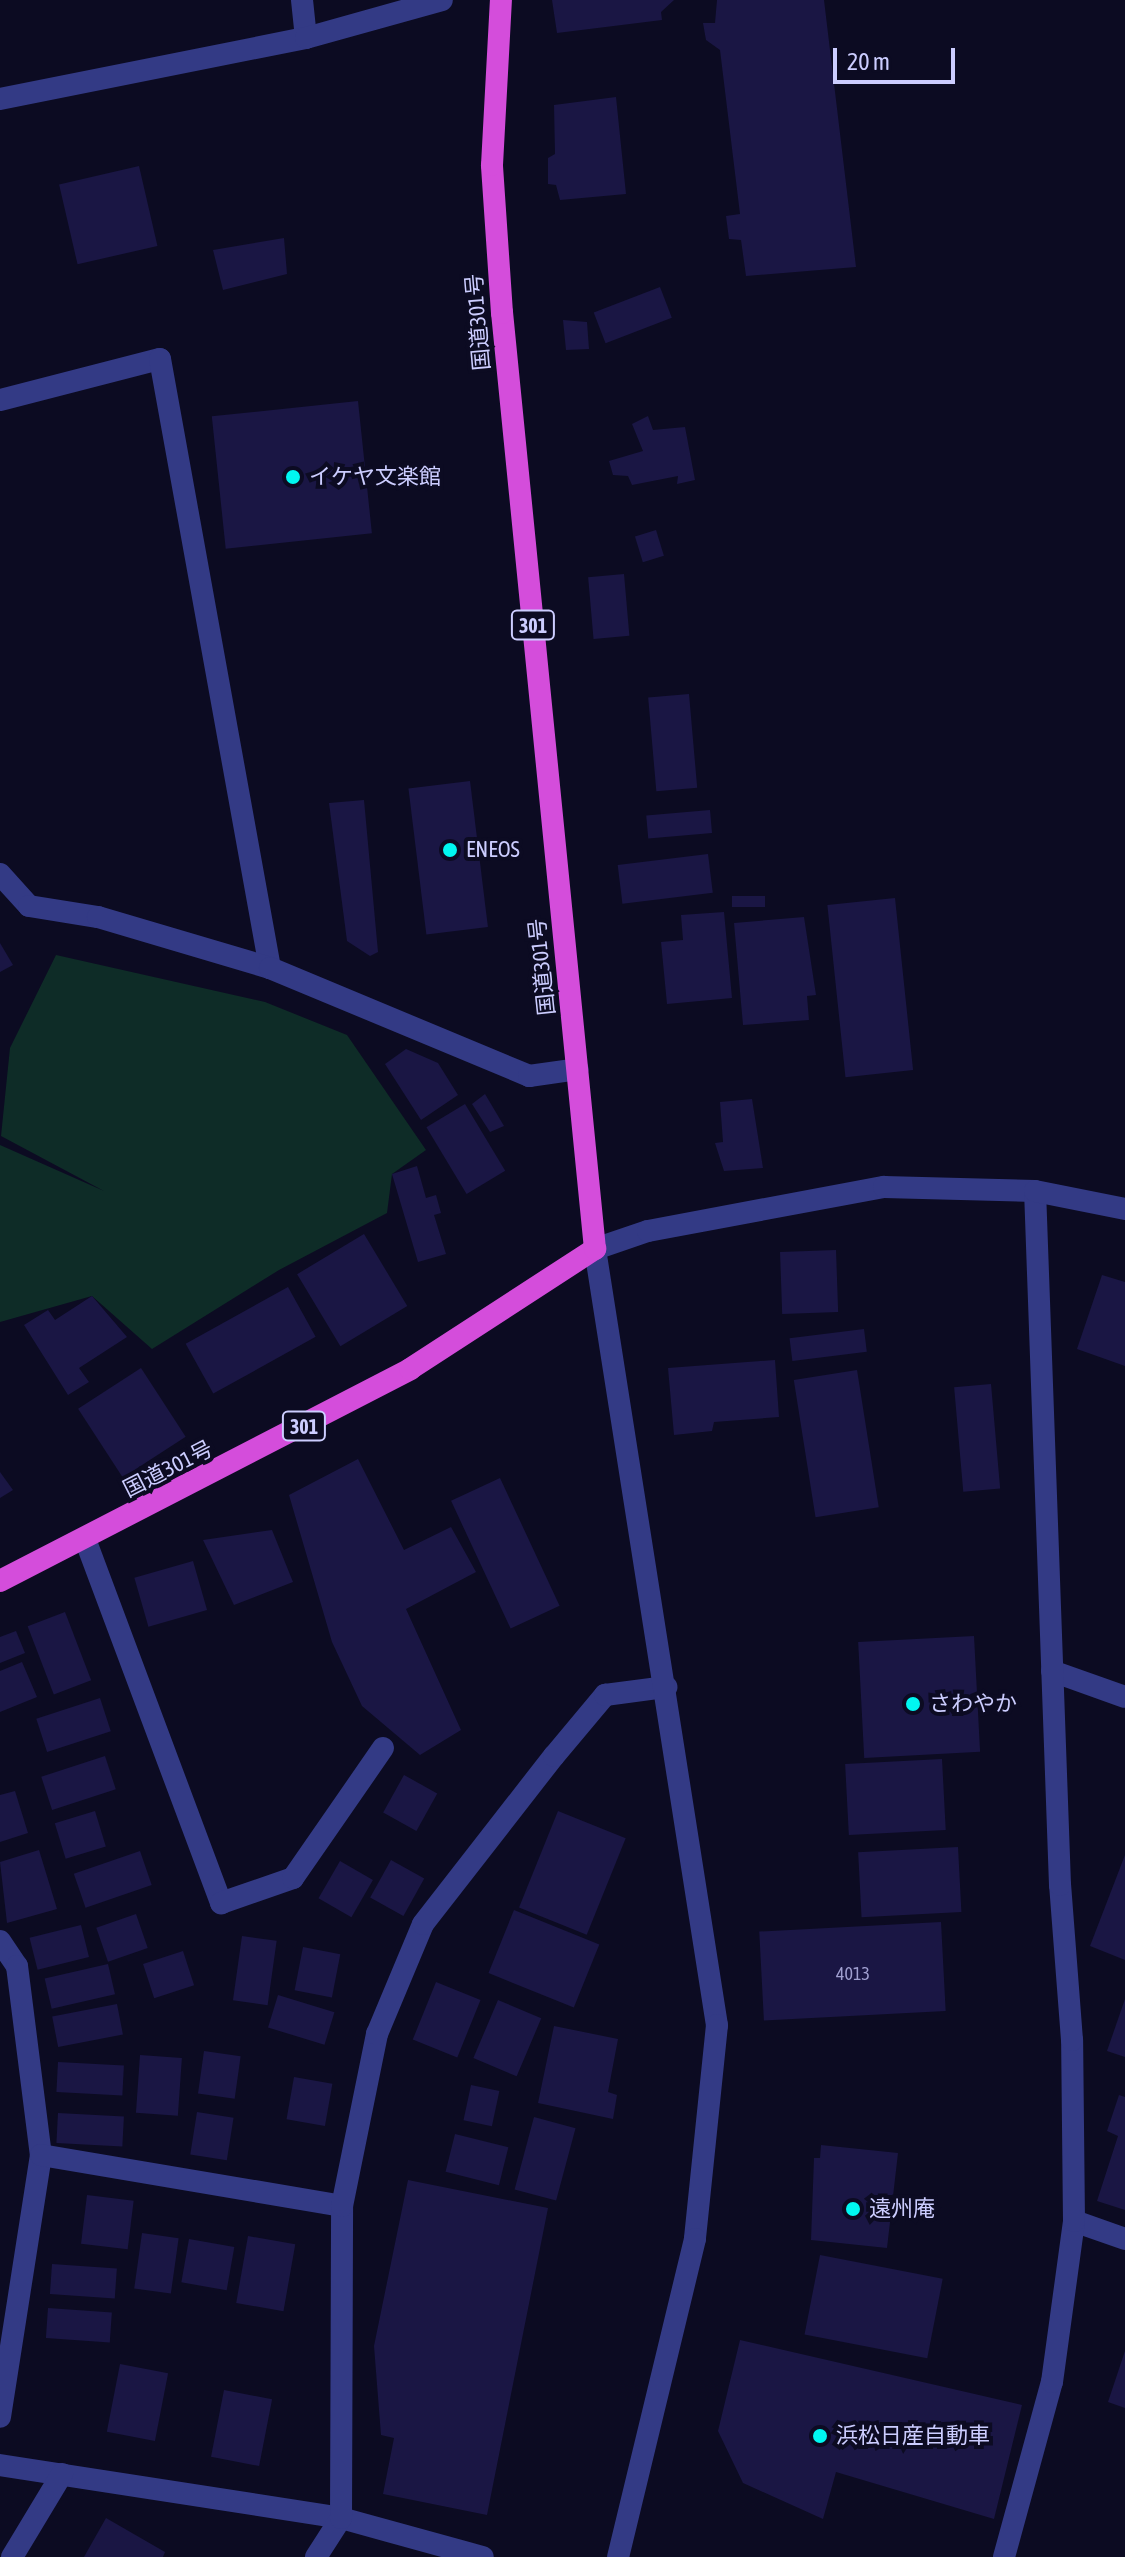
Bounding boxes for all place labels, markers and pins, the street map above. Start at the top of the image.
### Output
place label: イケヤ文楽館 [309,464,441,490]
marker: イケヤ文楽館 [284,468,302,486]
place label: ENEOS [466,837,520,863]
marker: ENEOS [441,841,459,859]
place label: さわやか [929,1691,1017,1717]
marker: さわやか [904,1695,922,1713]
place label: 遠州庵 [869,2196,935,2222]
marker: 遠州庵 [844,2200,862,2218]
place label: 浜松日産自動車 [836,2423,990,2449]
marker: 浜松日産自動車 [811,2427,829,2445]

